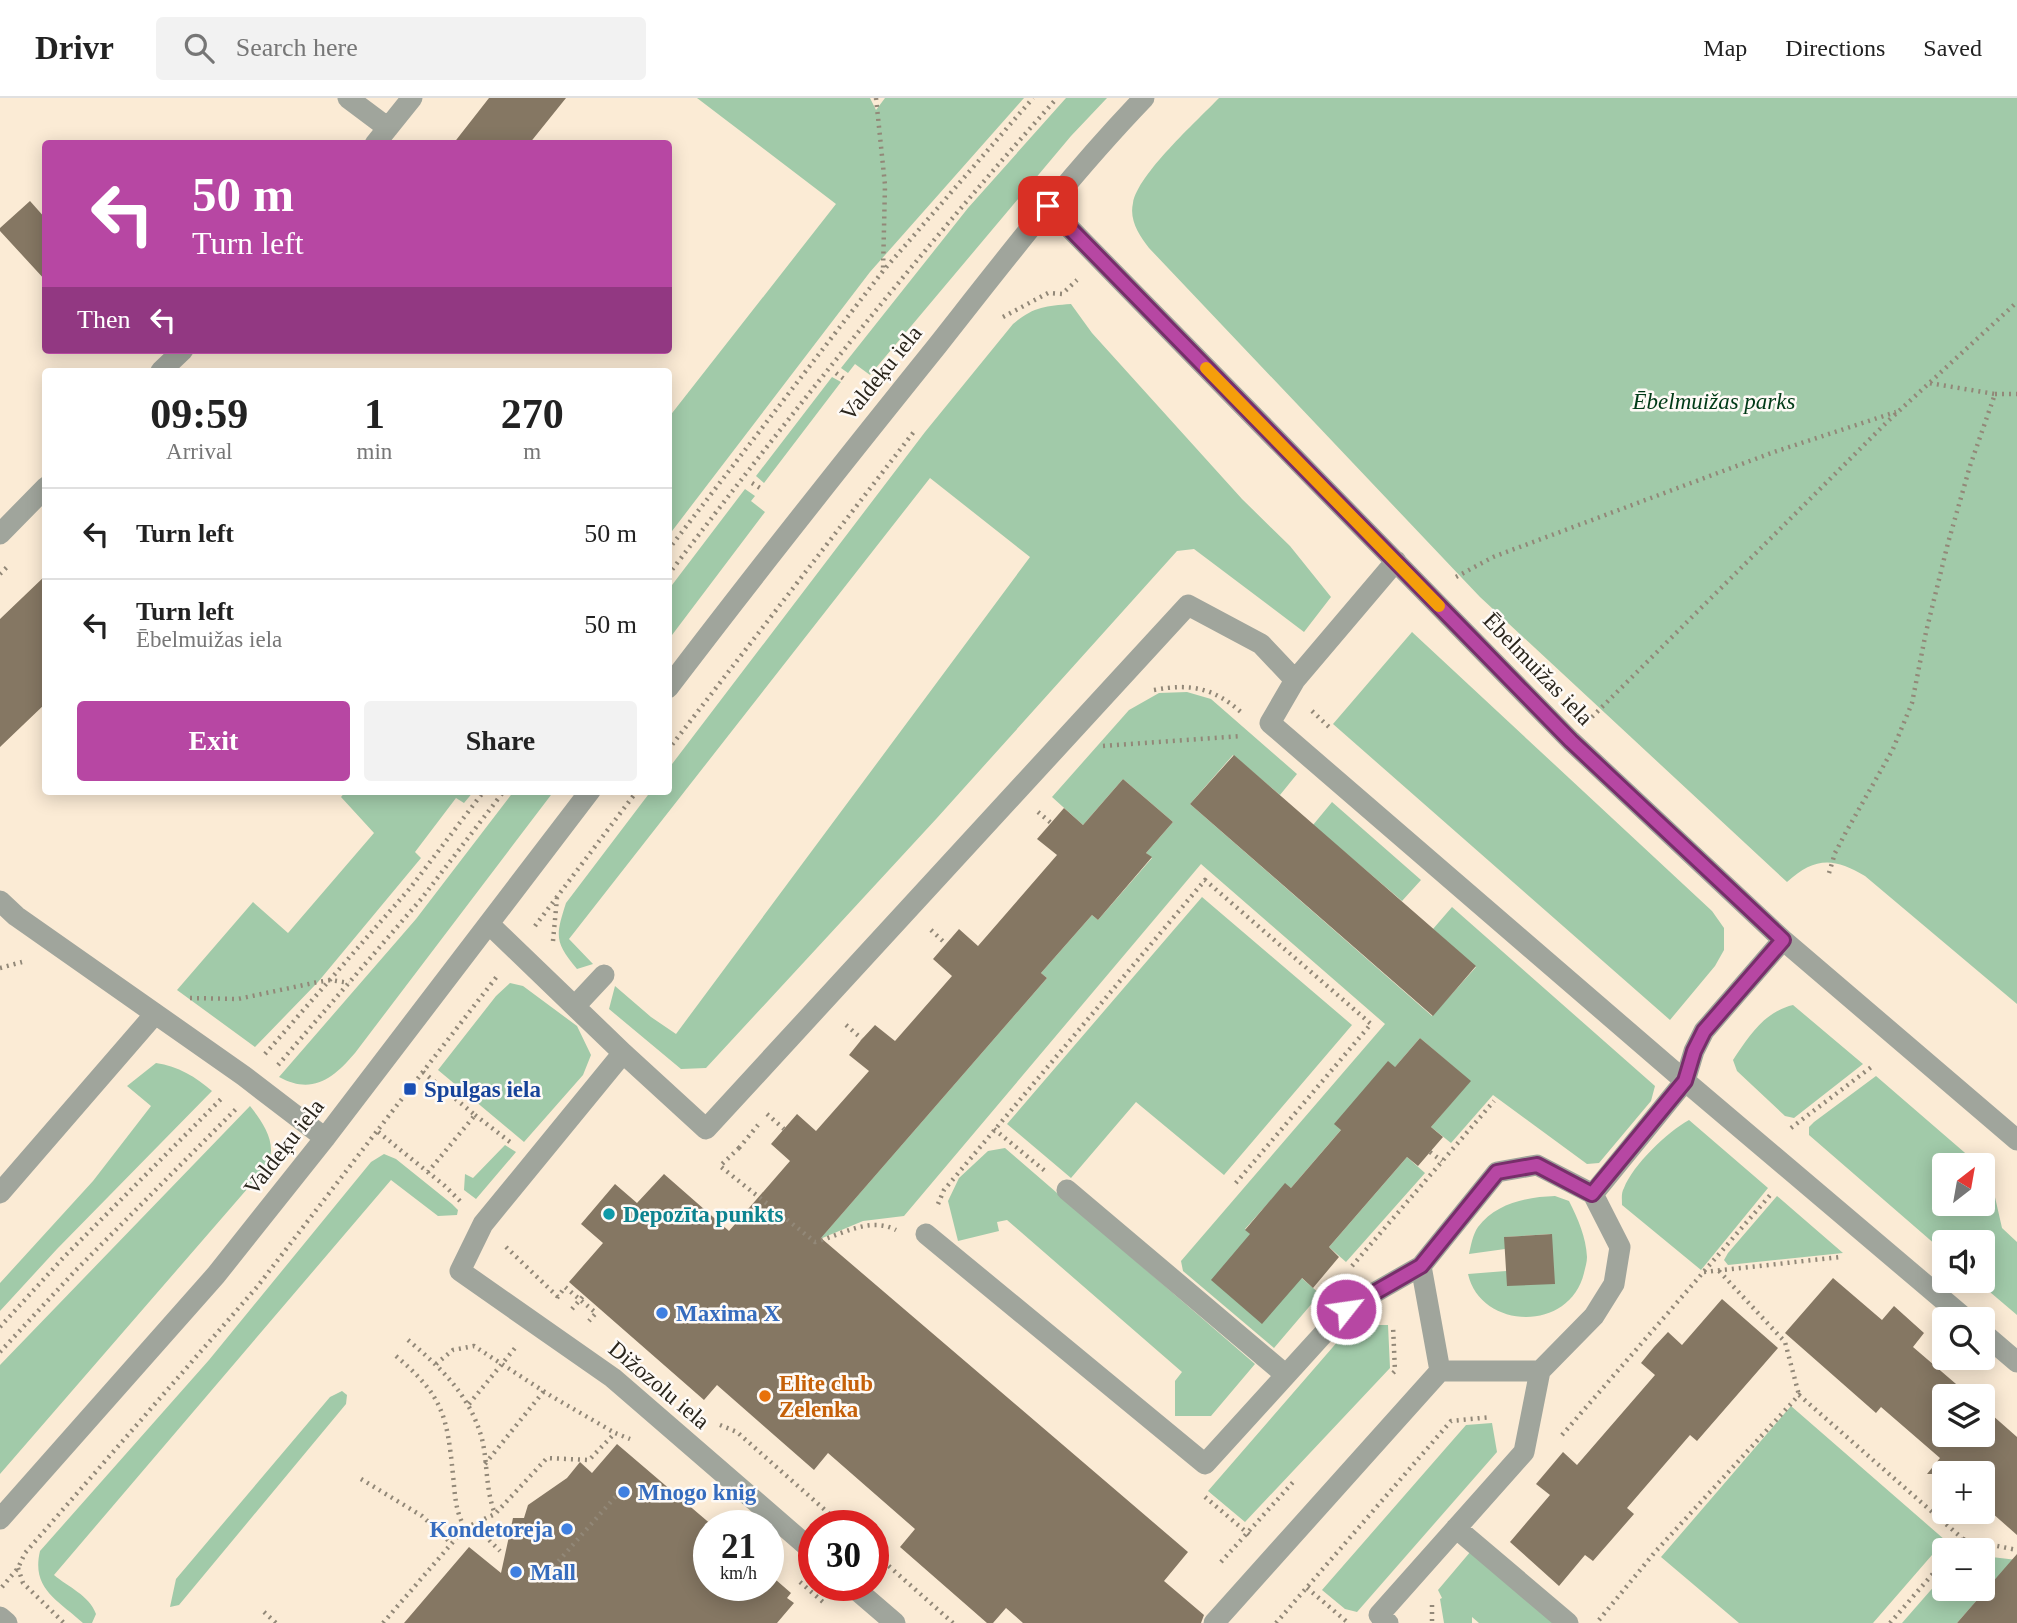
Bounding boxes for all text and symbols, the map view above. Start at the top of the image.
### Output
search box [156,17,646,80]
icon: search [180,29,218,67]
text: Drivr [35,30,114,66]
text: Search here [236,33,358,62]
text: Map [1703,35,1747,61]
text: Directions [1785,35,1885,61]
text: Saved [1923,35,1982,61]
text: 50 m [192,167,294,222]
icon: left [77,168,168,259]
pin [1018,176,1078,236]
icon: arrive [1029,187,1067,225]
text: Turn left [192,225,304,261]
icon: left [144,301,182,339]
text: Then [77,305,130,334]
street label: Valdeķu iela [835,321,927,426]
park label: Ēbelmuižas parks [1632,389,1795,414]
text: 09:59 [150,391,248,437]
text: 1 [364,391,385,437]
text: 270 [501,391,564,437]
text: Arrival [166,439,233,464]
text: min [357,439,392,464]
text: m [523,439,541,464]
icon: left [77,515,115,553]
text: Turn left [136,519,234,548]
text: 50 m [584,519,637,548]
text: Turn left [136,597,234,626]
icon: left [77,606,115,644]
street label: Ēbelmuižas iela [1478,608,1598,730]
text: 50 m [584,610,637,639]
text: Ēbelmuižas iela [136,627,282,652]
button: Exit [77,701,350,781]
button: Share [364,701,637,781]
place label: Spulgas iela [424,1077,541,1102]
marker: Spulgas iela [402,1081,418,1097]
street label: Valdeķu iela [239,1094,330,1200]
north arrow [1932,1153,1995,1216]
map controls [1932,1153,1995,1601]
place label: Depozīta punkts [623,1202,783,1227]
marker: Depozīta punkts [601,1206,617,1222]
button: sound [1932,1230,1995,1293]
position arrow [1309,1272,1383,1346]
place label: Maxima X [676,1301,781,1326]
marker: Maxima X [654,1305,670,1321]
button: search [1932,1307,1995,1370]
street label: Dižozolu iela [604,1336,714,1434]
place label: Elite club Zelenka [779,1371,873,1422]
button: layers [1932,1384,1995,1447]
marker: Elite club Zelenka [757,1388,773,1404]
button: + [1932,1461,1995,1524]
place label: Mnogo knig [638,1480,757,1505]
marker: Mnogo knig [616,1484,632,1500]
speed limit sign: 30 [798,1510,889,1601]
place label: Kondetoreja [429,1517,553,1542]
marker: Kondetoreja [559,1521,575,1537]
text: 21 [721,1527,756,1566]
button: − [1932,1538,1995,1601]
place label: Mall [530,1560,576,1585]
text: km/h [720,1563,757,1583]
marker: Mall [508,1564,524,1580]

